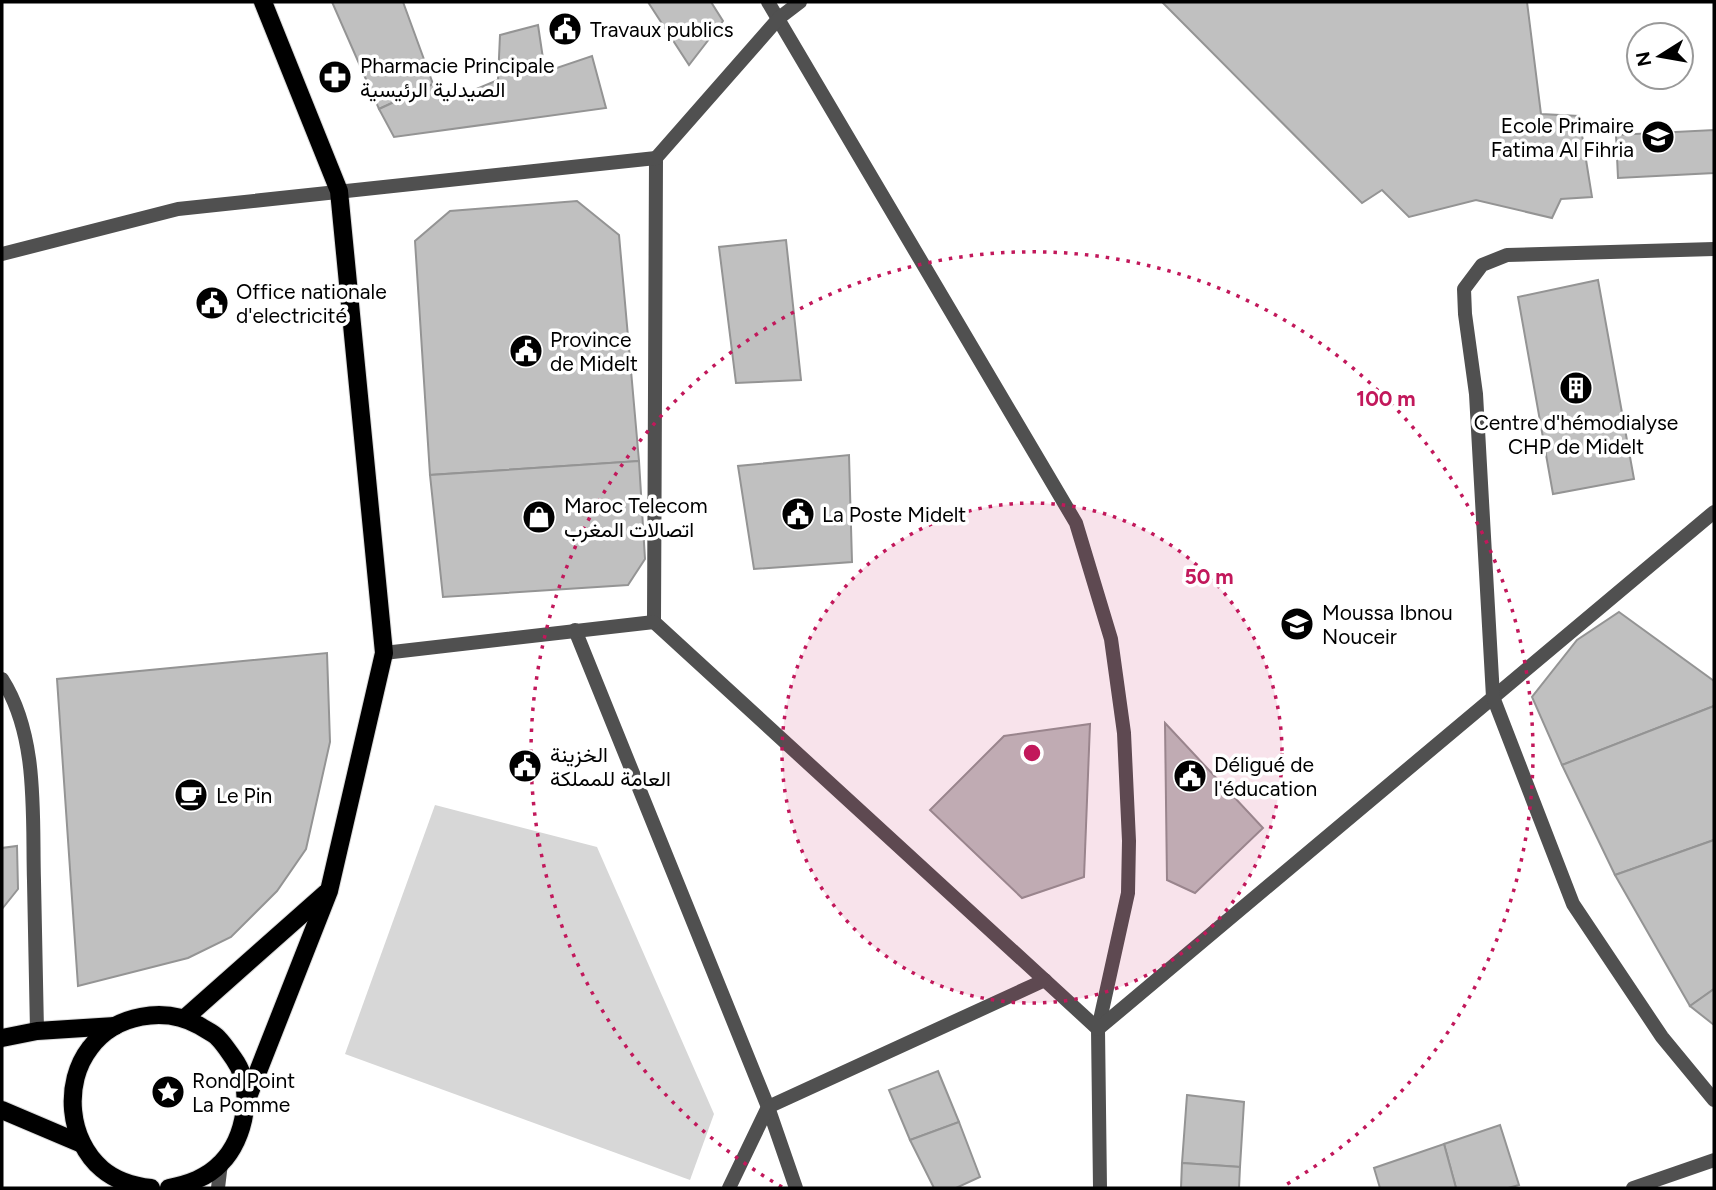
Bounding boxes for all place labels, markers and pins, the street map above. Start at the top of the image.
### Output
public building icon: Travaux publics [546,10,584,48]
place label: Travaux publics [590,17,734,42]
place label: Pharmacie Principale الصيدلية الرئيسية [360,53,554,103]
pharmacy icon: Pharmacie Principale الصيدلية الرئيسية [316,58,354,96]
place label: Ecole Primaire Fatima Al Fihria [1491,113,1634,162]
school or university icon: Ecole Primaire Fatima Al Fihria [1639,118,1677,156]
place label: Office nationale d'electricité [236,279,387,328]
public building icon: Office nationale d'electricité [193,284,231,322]
place label: Province de Midelt [550,327,638,376]
public building icon: Province de Midelt [507,332,545,370]
building icon: Centre d'hémodialyse CHP de Midelt [1557,369,1595,407]
place label: Centre d'hémodialyse CHP de Midelt [1474,410,1678,459]
place label: Maroc Telecom اتصالات المغرب [564,493,708,543]
public building icon: La Poste Midelt [779,495,817,533]
shop icon: Maroc Telecom اتصالات المغرب [520,498,558,536]
place label: La Poste Midelt [822,502,966,527]
place label: Moussa Ibnou Nouceir [1322,600,1453,649]
school or university icon: Moussa Ibnou Nouceir [1278,605,1316,643]
centre of rings [1020,741,1044,765]
place label: الخزينة العامة للمملكة [550,742,671,791]
public building icon: الخزينة العامة للمملكة [506,747,544,785]
place label: Déligué de l'éducation [1214,752,1317,801]
public building icon: Déligué de l'éducation [1171,757,1209,795]
cafe icon: Le Pin [172,776,210,814]
place label: Le Pin [216,783,272,808]
place label: Rond Point La Pomme [192,1068,295,1117]
place icon: Rond Point La Pomme [149,1073,187,1111]

